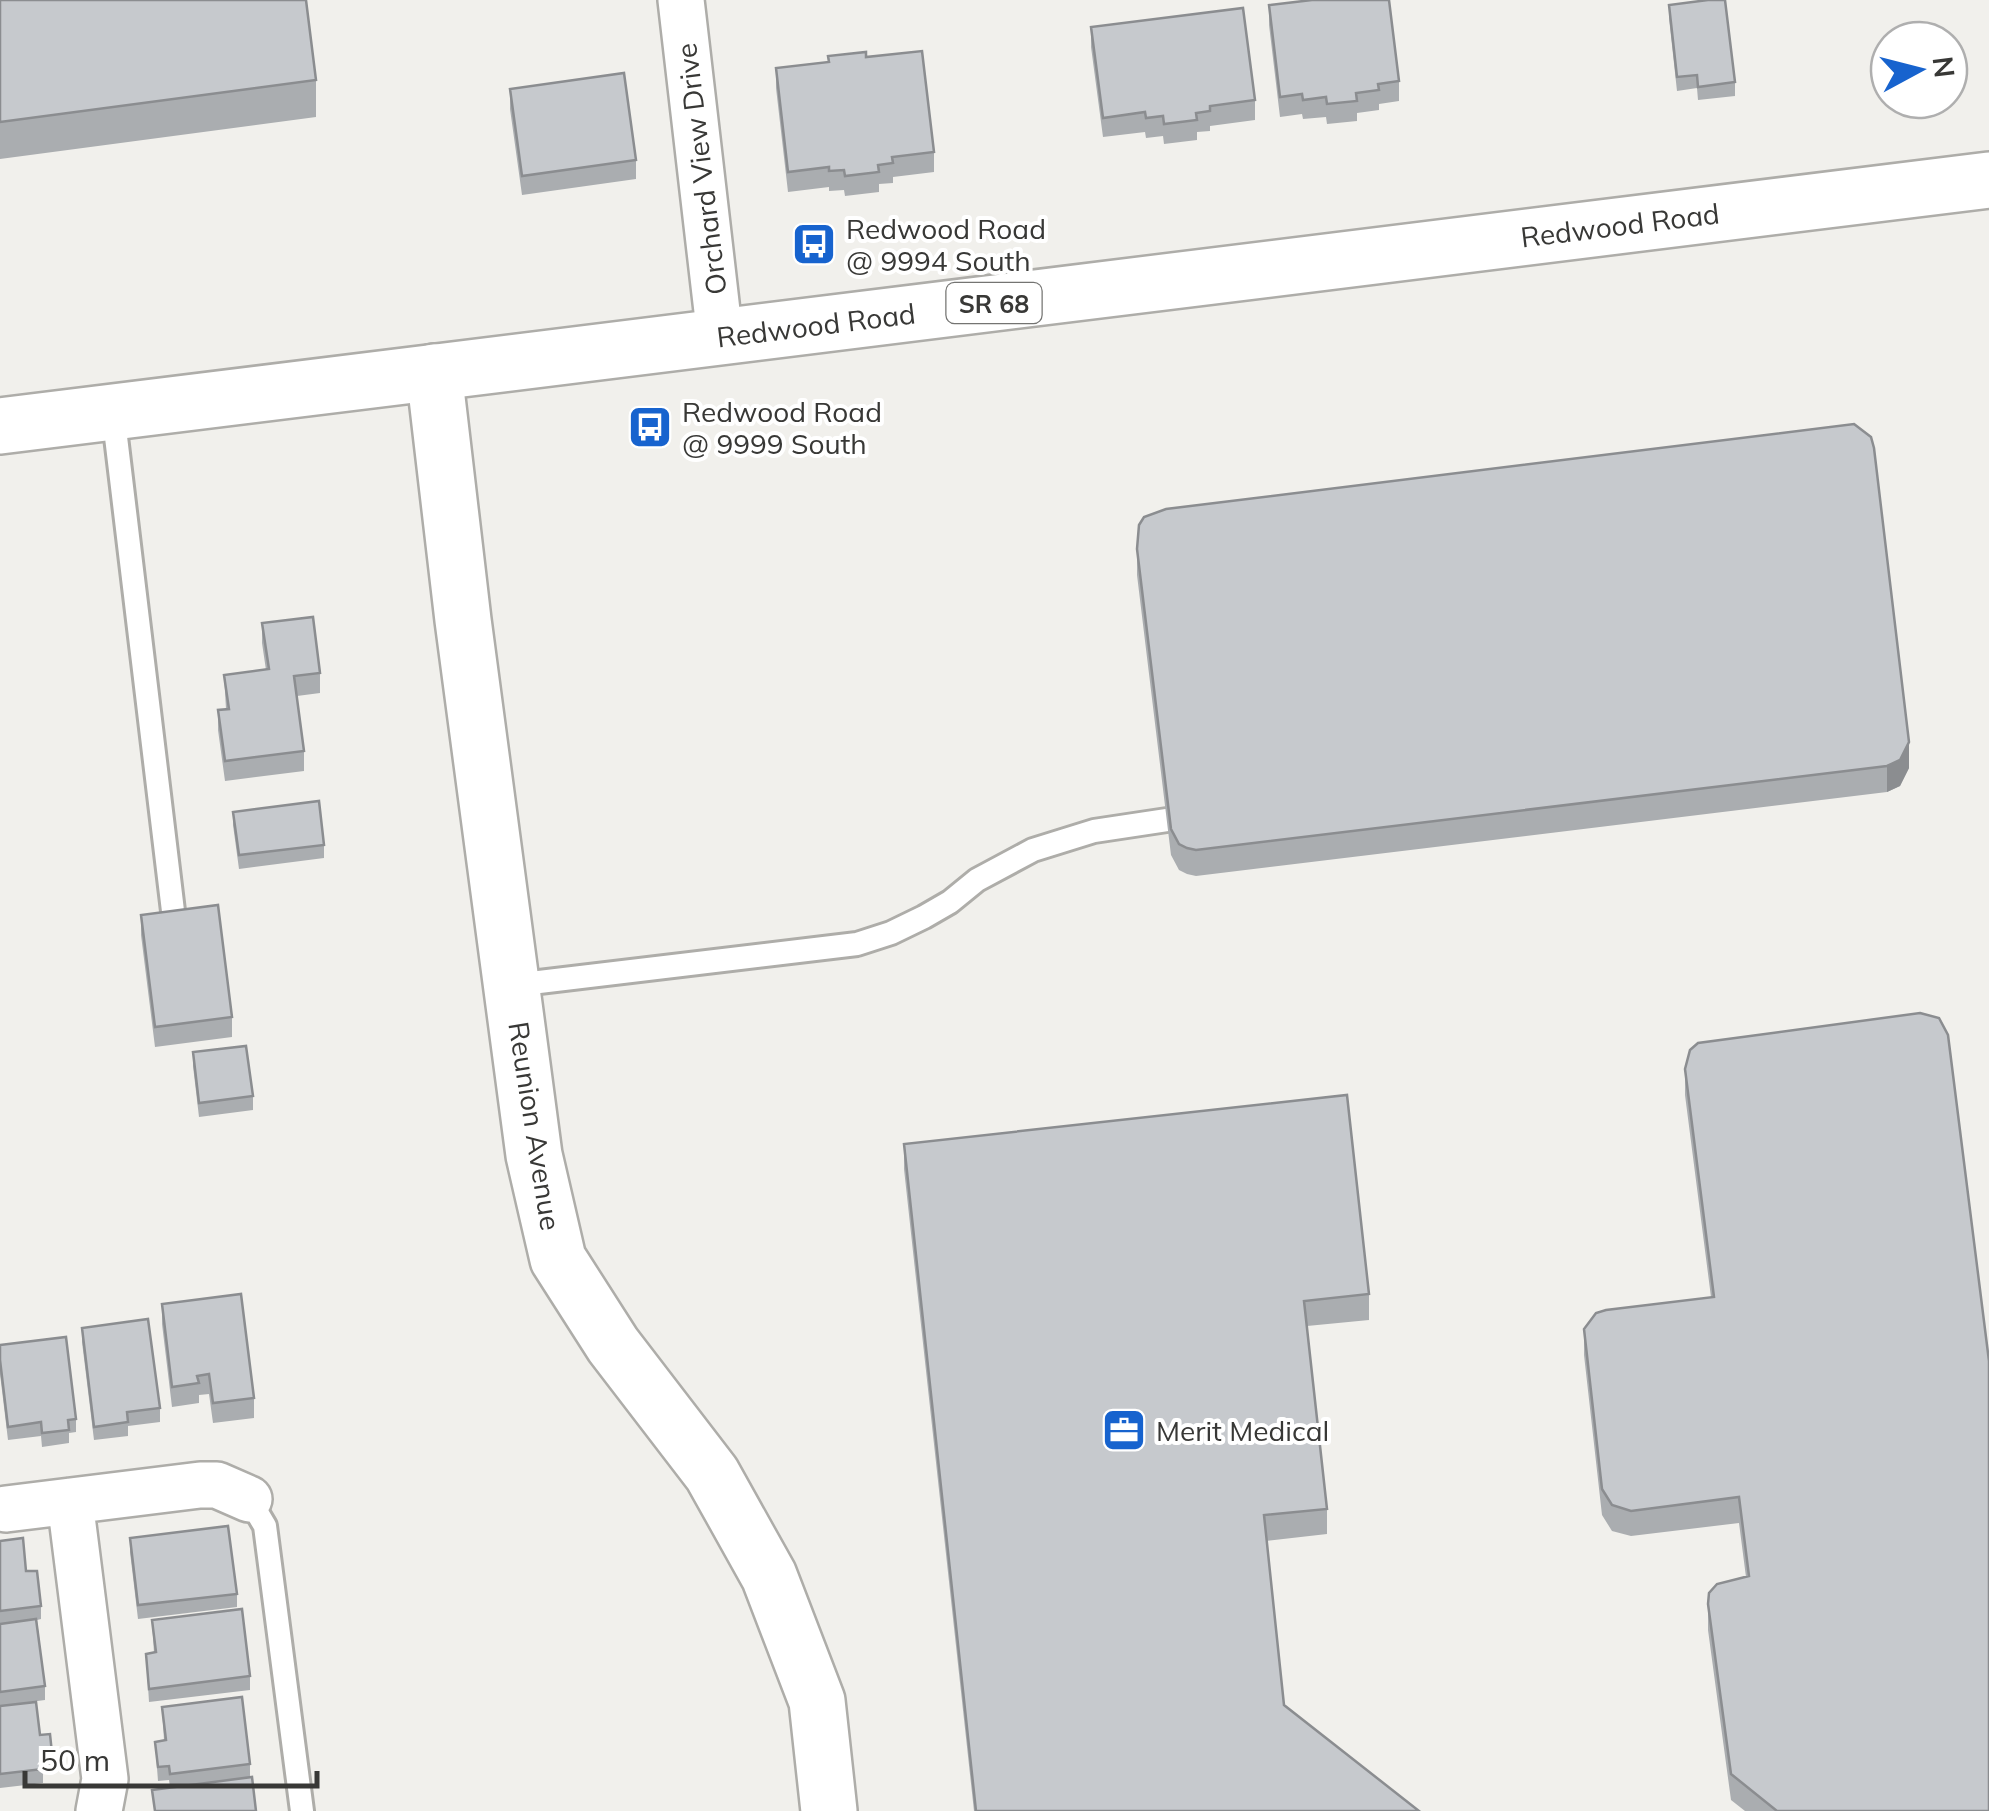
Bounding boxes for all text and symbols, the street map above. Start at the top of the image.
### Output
north arrow [1869,20,1969,120]
street label: Orchard View Drive [668,41,734,297]
text: N [1926,54,1963,80]
street label: Redwood Road [1519,195,1721,255]
place label: Redwood Road @ 9994 South [846,211,1046,278]
bus stop icon: Redwood Road @ 9994 South [791,221,837,267]
road number: SR 68 [946,283,1042,323]
street label: Redwood Road [715,295,917,355]
place label: Redwood Road @ 9999 South [682,394,882,461]
bus stop icon: Redwood Road @ 9999 South [627,404,673,450]
street label: Reunion Avenue [501,1019,569,1233]
office icon: Merit Medical [1101,1407,1147,1453]
place label: Merit Medical [1156,1413,1329,1448]
scale bar [25,1726,318,1788]
text: 50 m [40,1741,110,1779]

